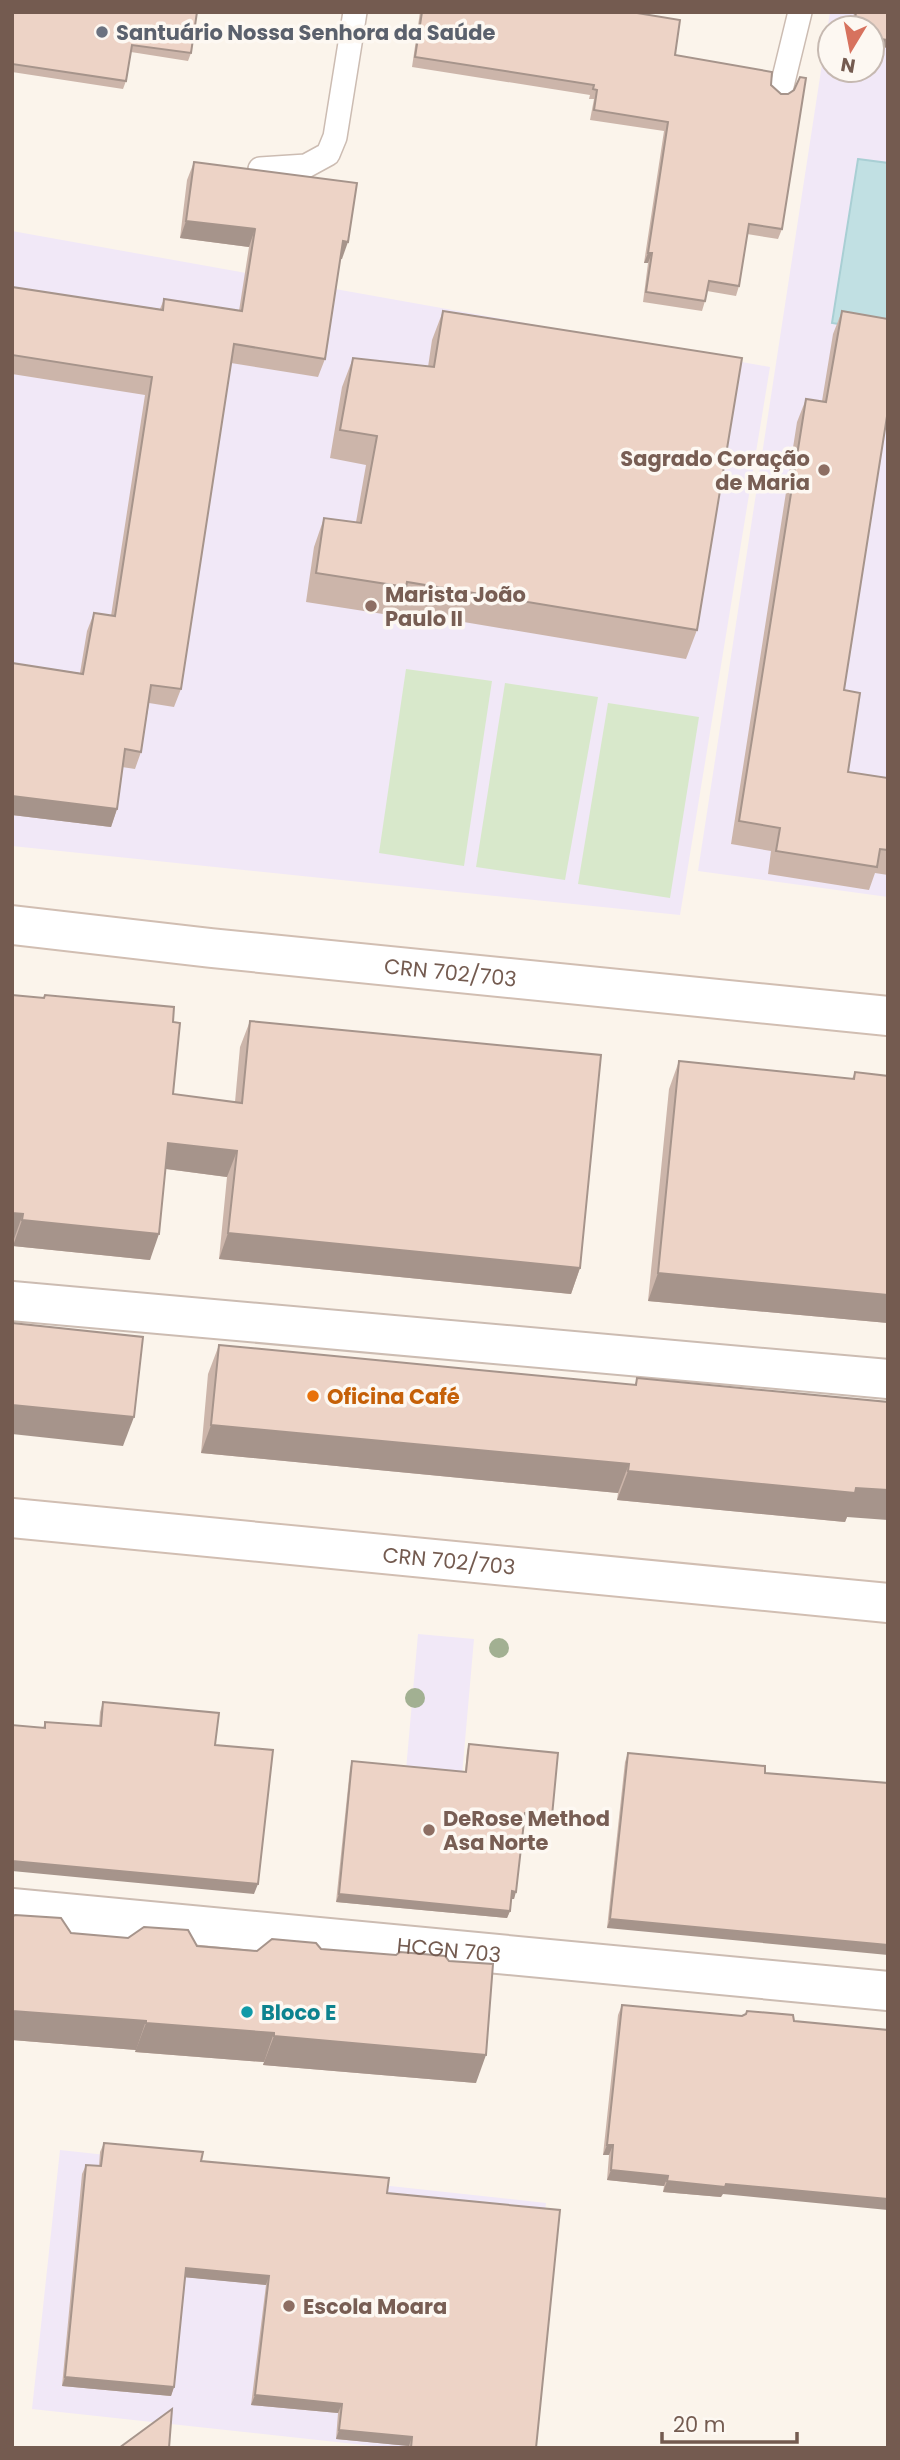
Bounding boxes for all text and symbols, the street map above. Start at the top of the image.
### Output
north arrow [816,14,886,84]
place label: Santuário Nossa Senhora da Saúde [116,18,495,47]
marker: Santuário Nossa Senhora da Saúde [94,24,110,40]
text: N [839,51,858,80]
place label: Sagrado Coração de Maria [620,444,810,497]
marker: Sagrado Coração de Maria [816,462,832,478]
place label: Marista João Paulo II [385,580,526,633]
marker: Marista João Paulo II [363,598,379,614]
street label: CRN 702/703 [383,951,518,993]
place label: Oficina Café [327,1382,460,1411]
marker: Oficina Café [305,1388,321,1404]
street label: CRN 702/703 [381,1540,517,1581]
place label: DeRose Method Asa Norte [443,1804,610,1857]
marker: DeRose Method Asa Norte [421,1822,437,1838]
street label: HCGN 703 [396,1930,502,1969]
place label: Bloco E [261,1998,336,2027]
marker: Bloco E [239,2004,255,2020]
place label: Escola Moara [303,2292,447,2321]
marker: Escola Moara [281,2298,297,2314]
scale bar [662,2400,797,2444]
text: 20 m [673,2410,726,2439]

